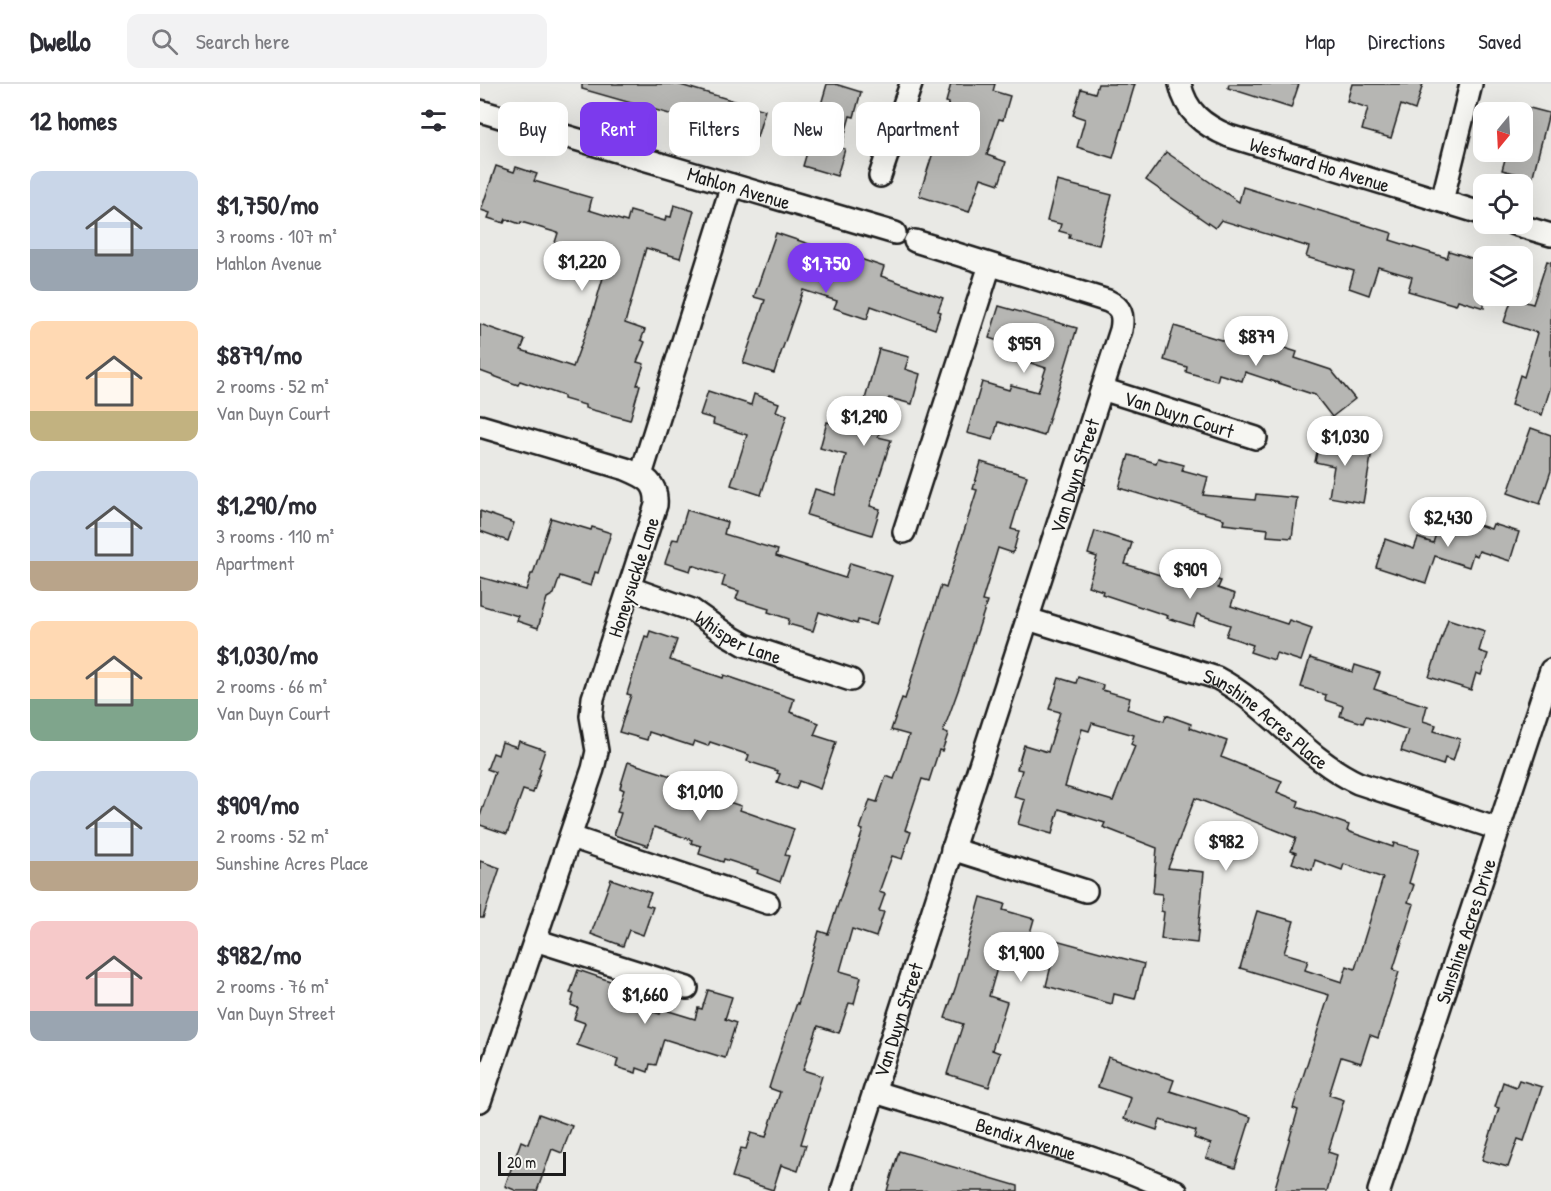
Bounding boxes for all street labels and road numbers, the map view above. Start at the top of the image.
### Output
street label: Westward Ho Avenue [1247,130,1393,198]
street label: Mahlon Avenue [684,159,794,215]
street label: Van Duyn Court [1121,383,1239,444]
street label: Van Duyn Street [1043,414,1105,536]
street label: Honeysuckle Lane [601,513,665,641]
street label: Whisper Lane [690,603,785,670]
street label: Sunshine Acres Place [1200,661,1334,775]
street label: Sunshine Acres Drive [1428,855,1501,1007]
street label: Van Duyn Street [866,958,929,1081]
street label: Bendix Avenue [973,1110,1080,1166]

